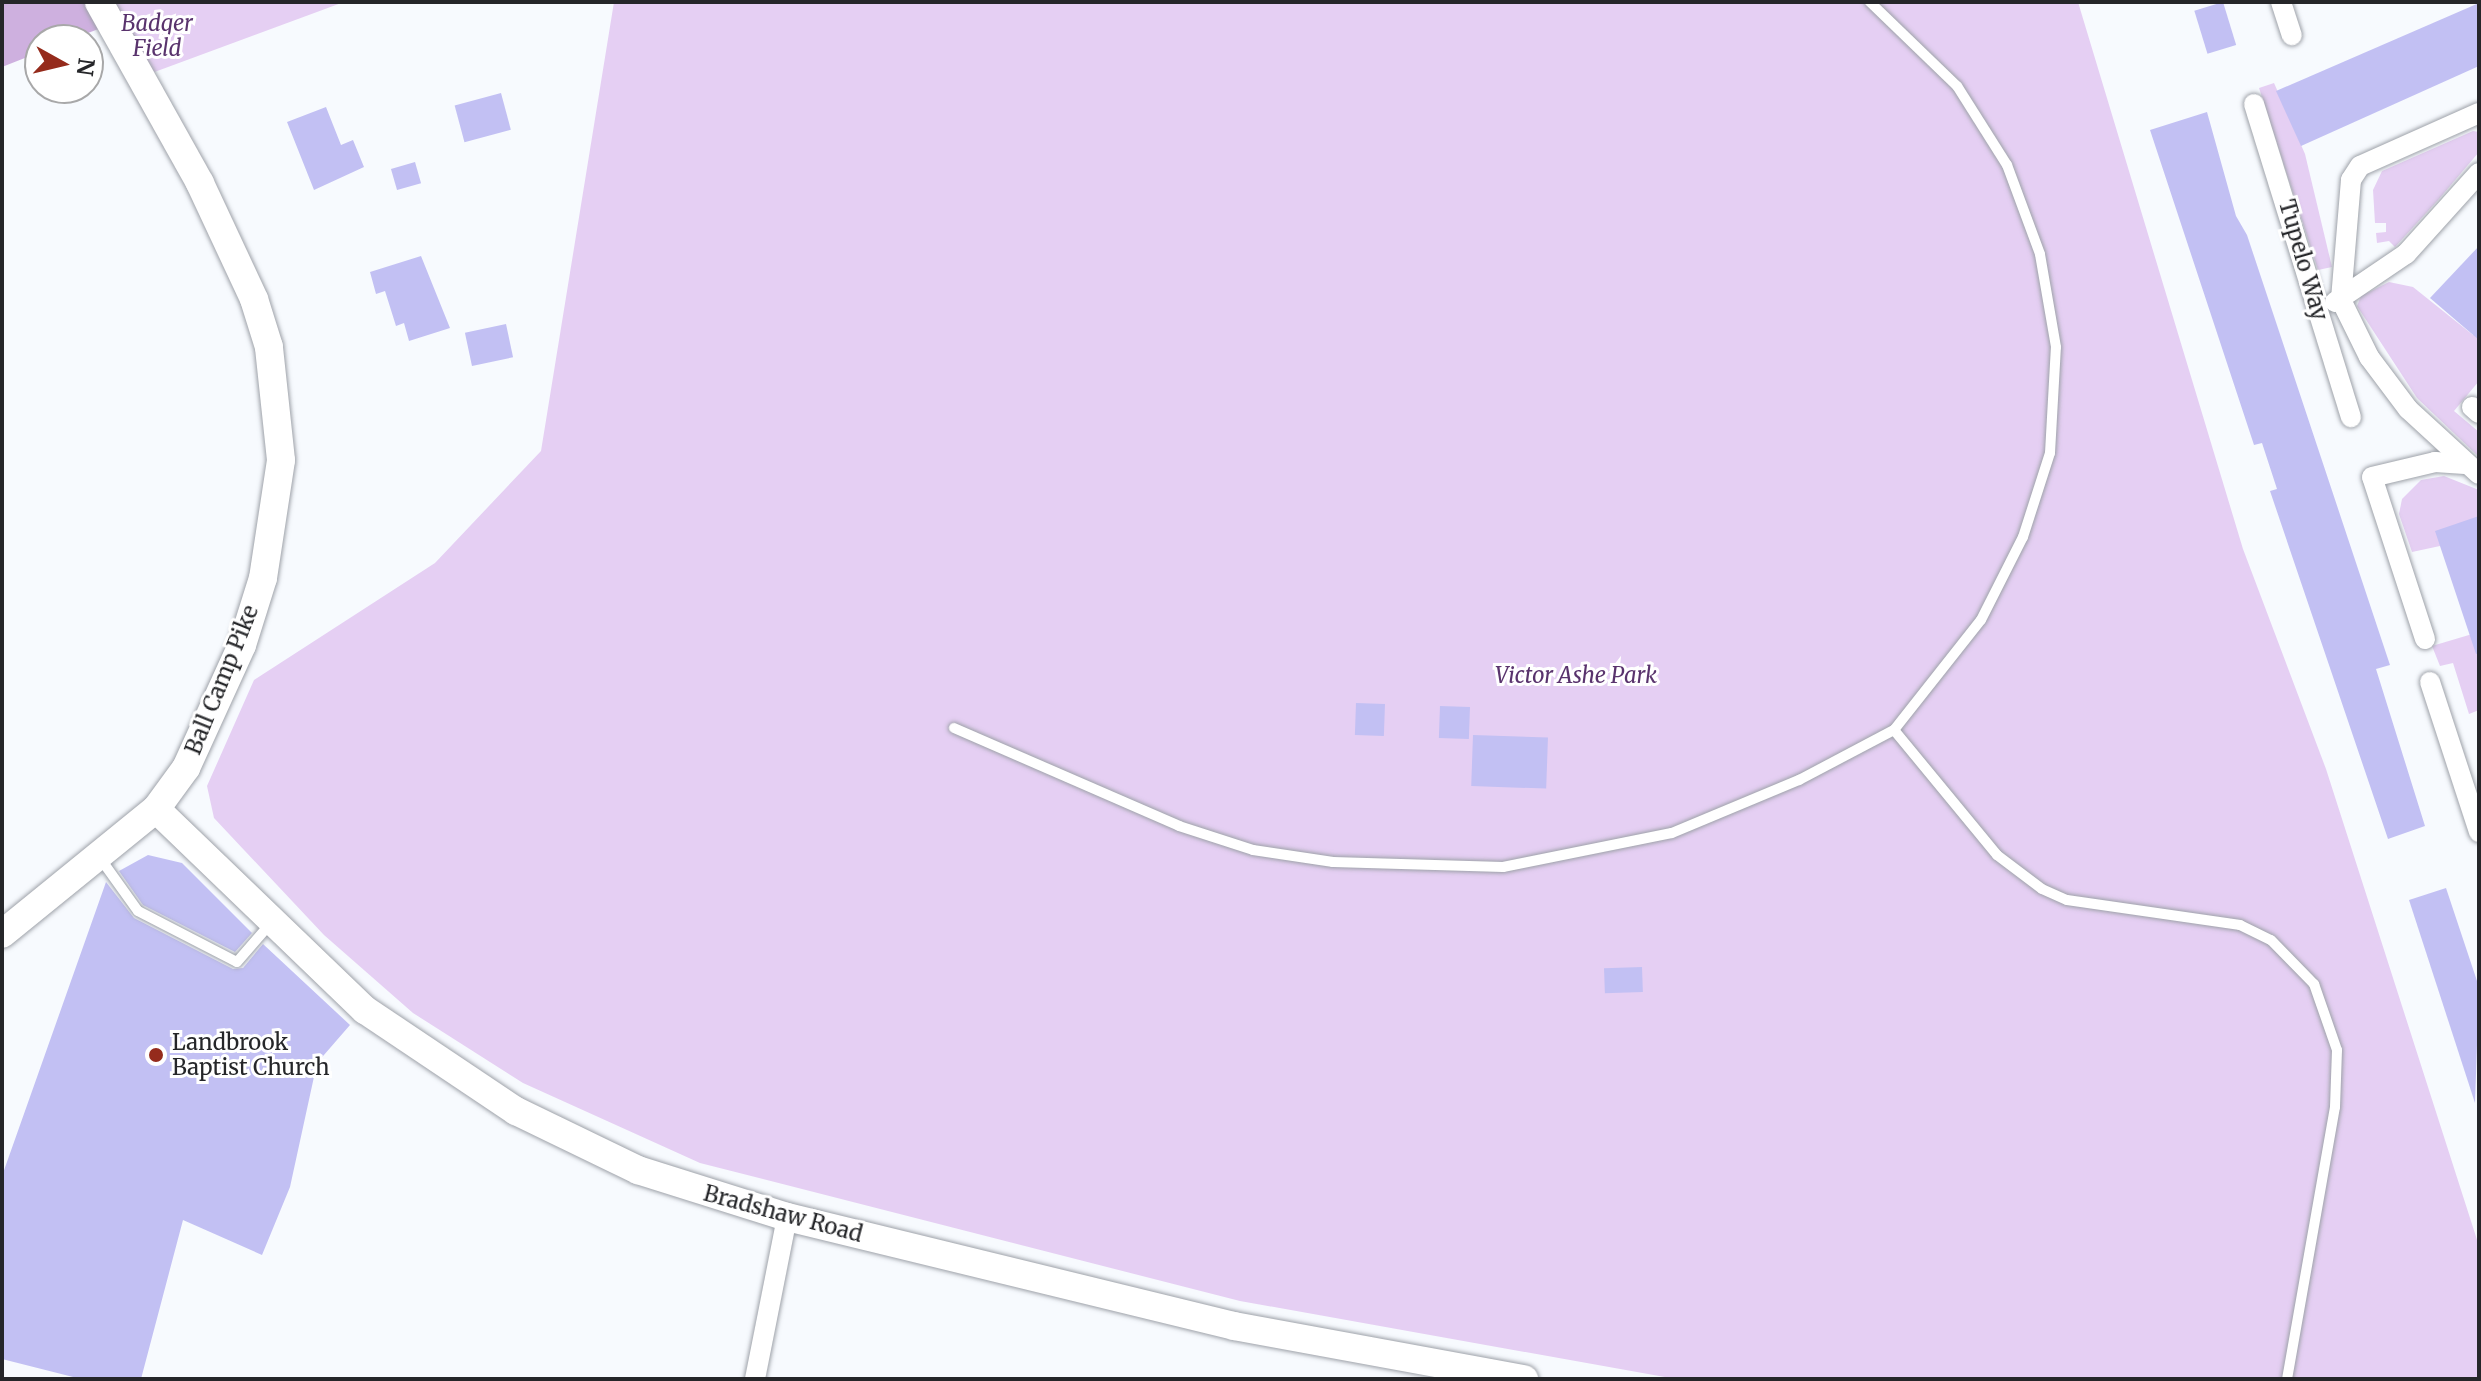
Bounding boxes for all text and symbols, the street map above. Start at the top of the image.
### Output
park label: Badger Field [121,10,193,62]
north arrow [24,24,104,104]
text: N [71,56,101,78]
street label: Tupelo Way [2273,197,2333,323]
street label: Ball Camp Pike [180,601,264,759]
park label: Victor Ashe Park [1495,663,1657,689]
place label: Landbrook Baptist Church [172,1029,330,1080]
marker: Landbrook Baptist Church [147,1046,165,1064]
street label: Bradshaw Road [701,1180,865,1248]

